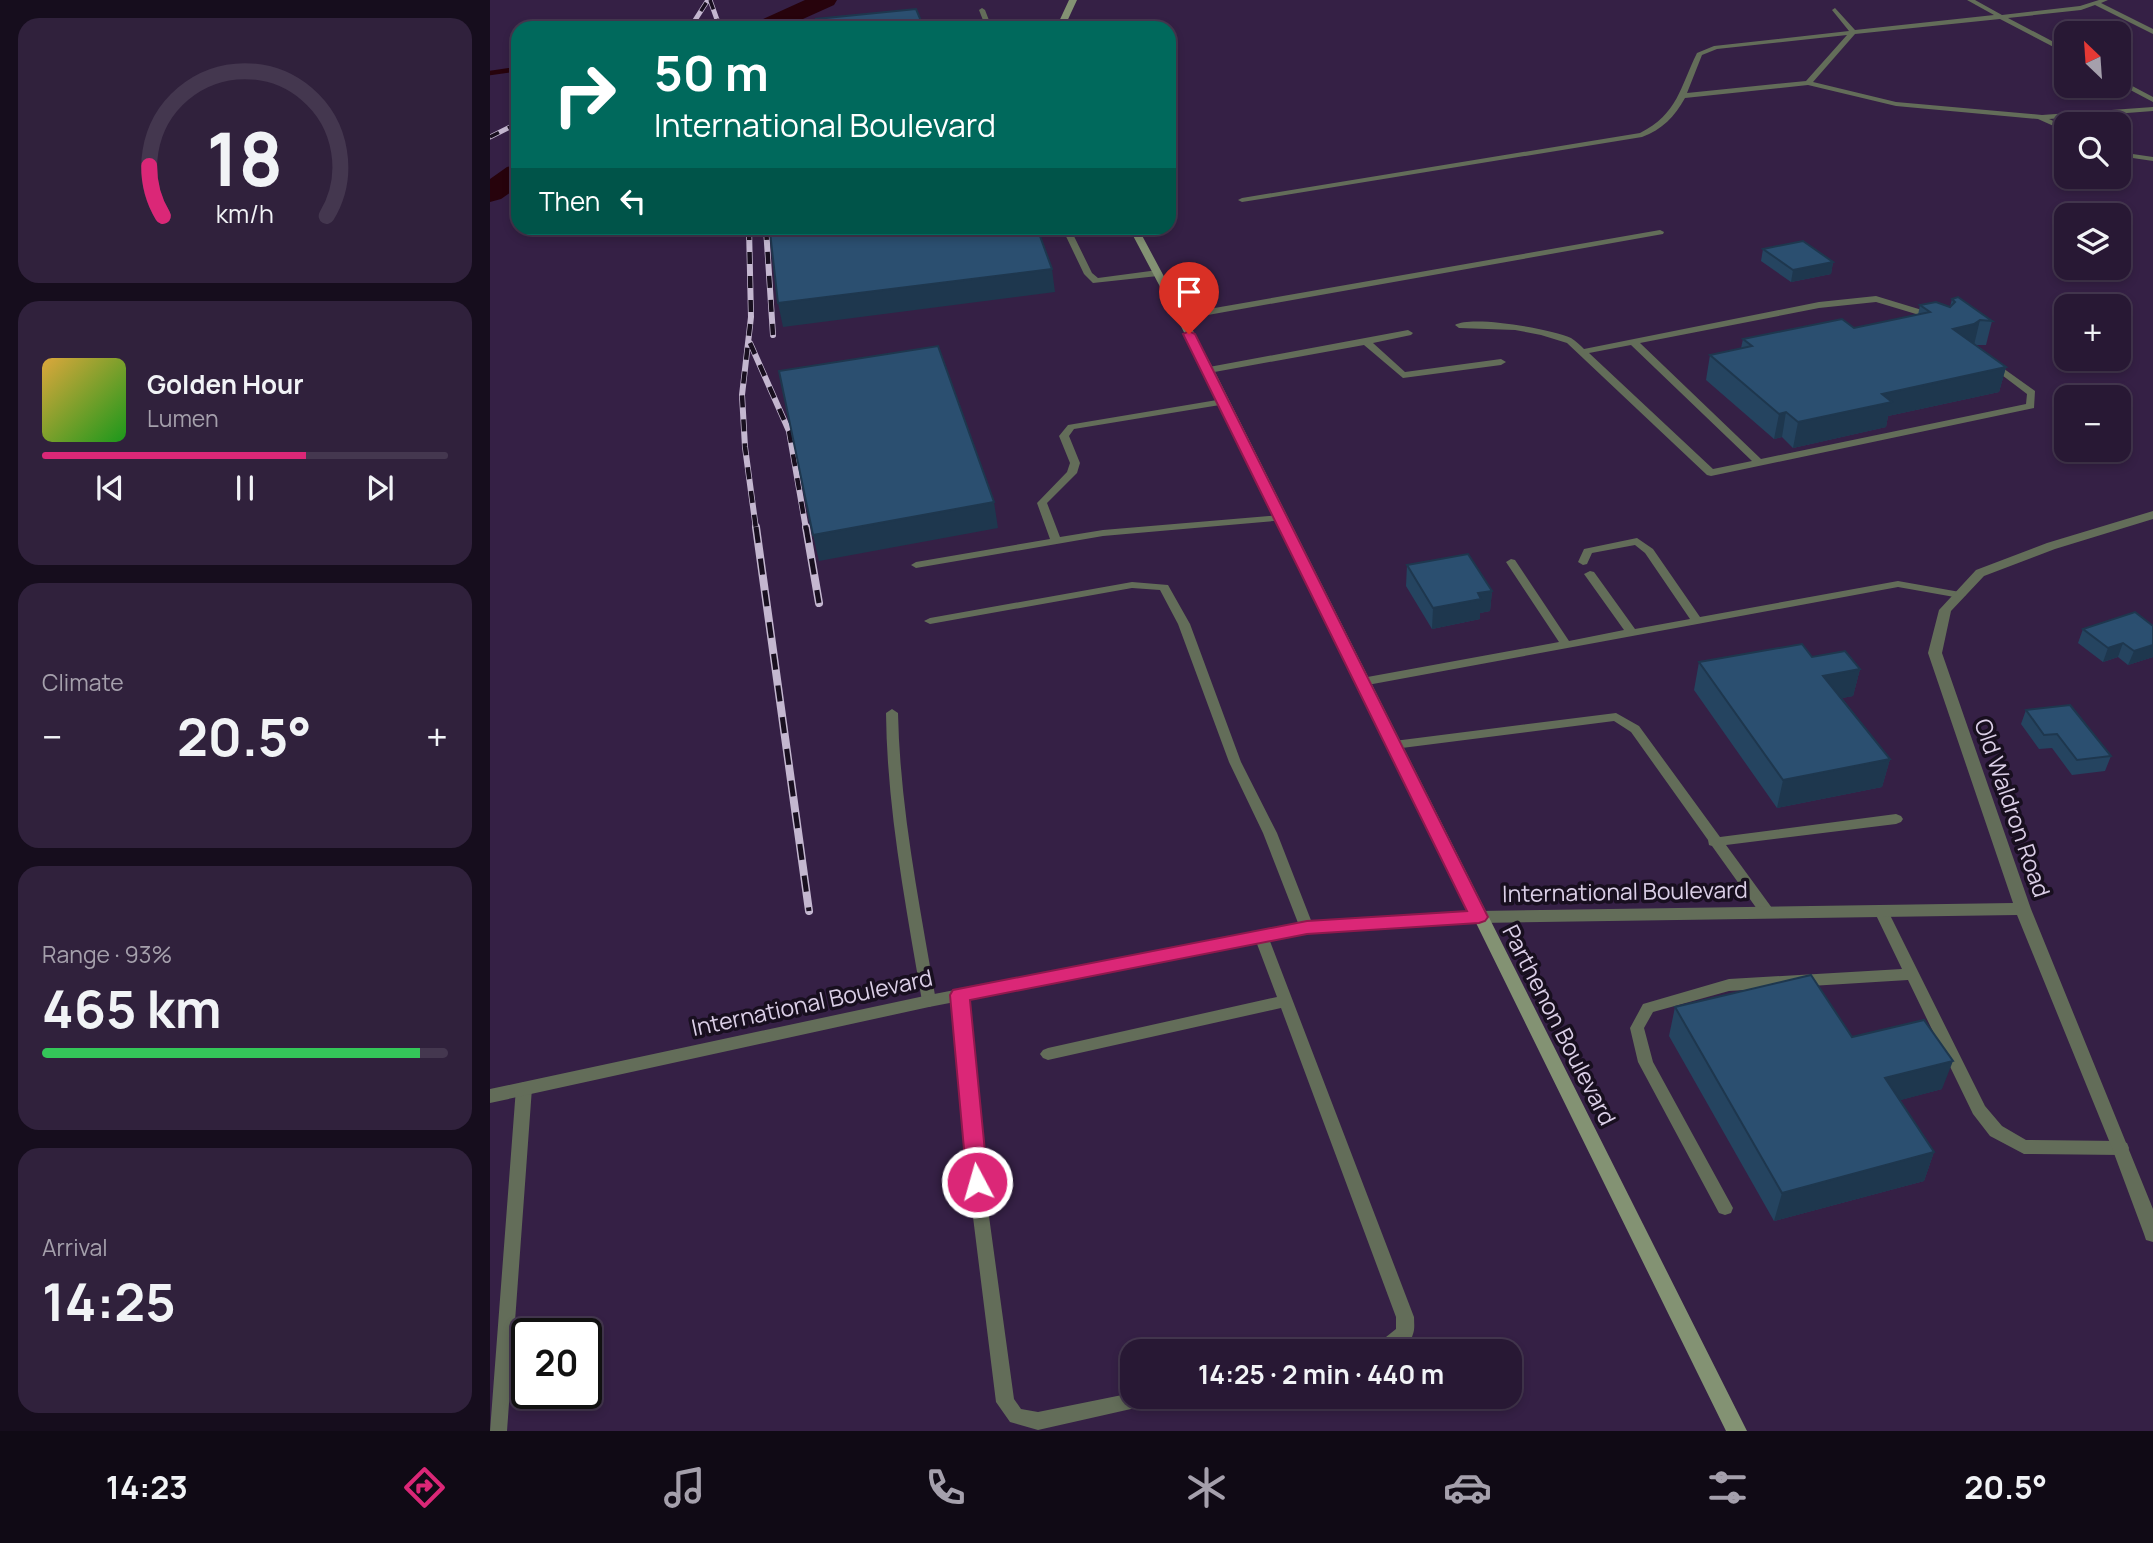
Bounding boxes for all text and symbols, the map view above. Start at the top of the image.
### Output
north arrow [2054,21,2132,98]
map controls [2054,21,2131,462]
text: 50 m [654,39,769,106]
icon: right [539,49,630,140]
text: International Boulevard [654,103,996,147]
text: 18 [207,109,283,209]
button: search [2054,112,2131,189]
icon: left [614,182,652,220]
text: Then [539,183,600,219]
text: km/h [216,196,274,231]
button: layers [2054,203,2131,280]
pin [1159,262,1219,334]
icon: arrive [1170,273,1208,311]
button: + [2054,294,2131,371]
text: Golden Hour [147,366,304,402]
button: − [2054,385,2131,462]
text: Lumen [147,402,219,434]
icon: previous [91,469,129,507]
icon: pause [226,469,264,507]
icon: next [361,469,399,507]
text: Climate [42,666,124,698]
text: 20.5° [177,701,312,772]
text: − [42,710,63,762]
text: + [426,710,448,762]
street label: Old Waldron Road [1967,714,2059,901]
street label: International Boulevard [1502,873,1748,909]
street label: Parthenon Boulevard [1495,919,1624,1130]
text: Range · 93% [42,938,172,970]
street label: International Boulevard [688,961,935,1043]
text: 465 km [42,973,222,1044]
position arrow [940,1145,1014,1219]
text: Arrival [42,1231,108,1263]
text: 14:25 [42,1266,176,1337]
speed limit sign: 20 [511,1318,602,1409]
text: 14:25 · 2 min · 440 m [1198,1356,1444,1392]
icon: directions [400,1463,449,1512]
icon: music [660,1463,709,1512]
icon: phone [921,1463,970,1512]
icon: climate [1182,1463,1231,1512]
icon: car [1443,1463,1492,1512]
icon: filters [1703,1463,1752,1512]
text: 14:23 [106,1465,188,1509]
text: 20.5° [1964,1465,2047,1509]

